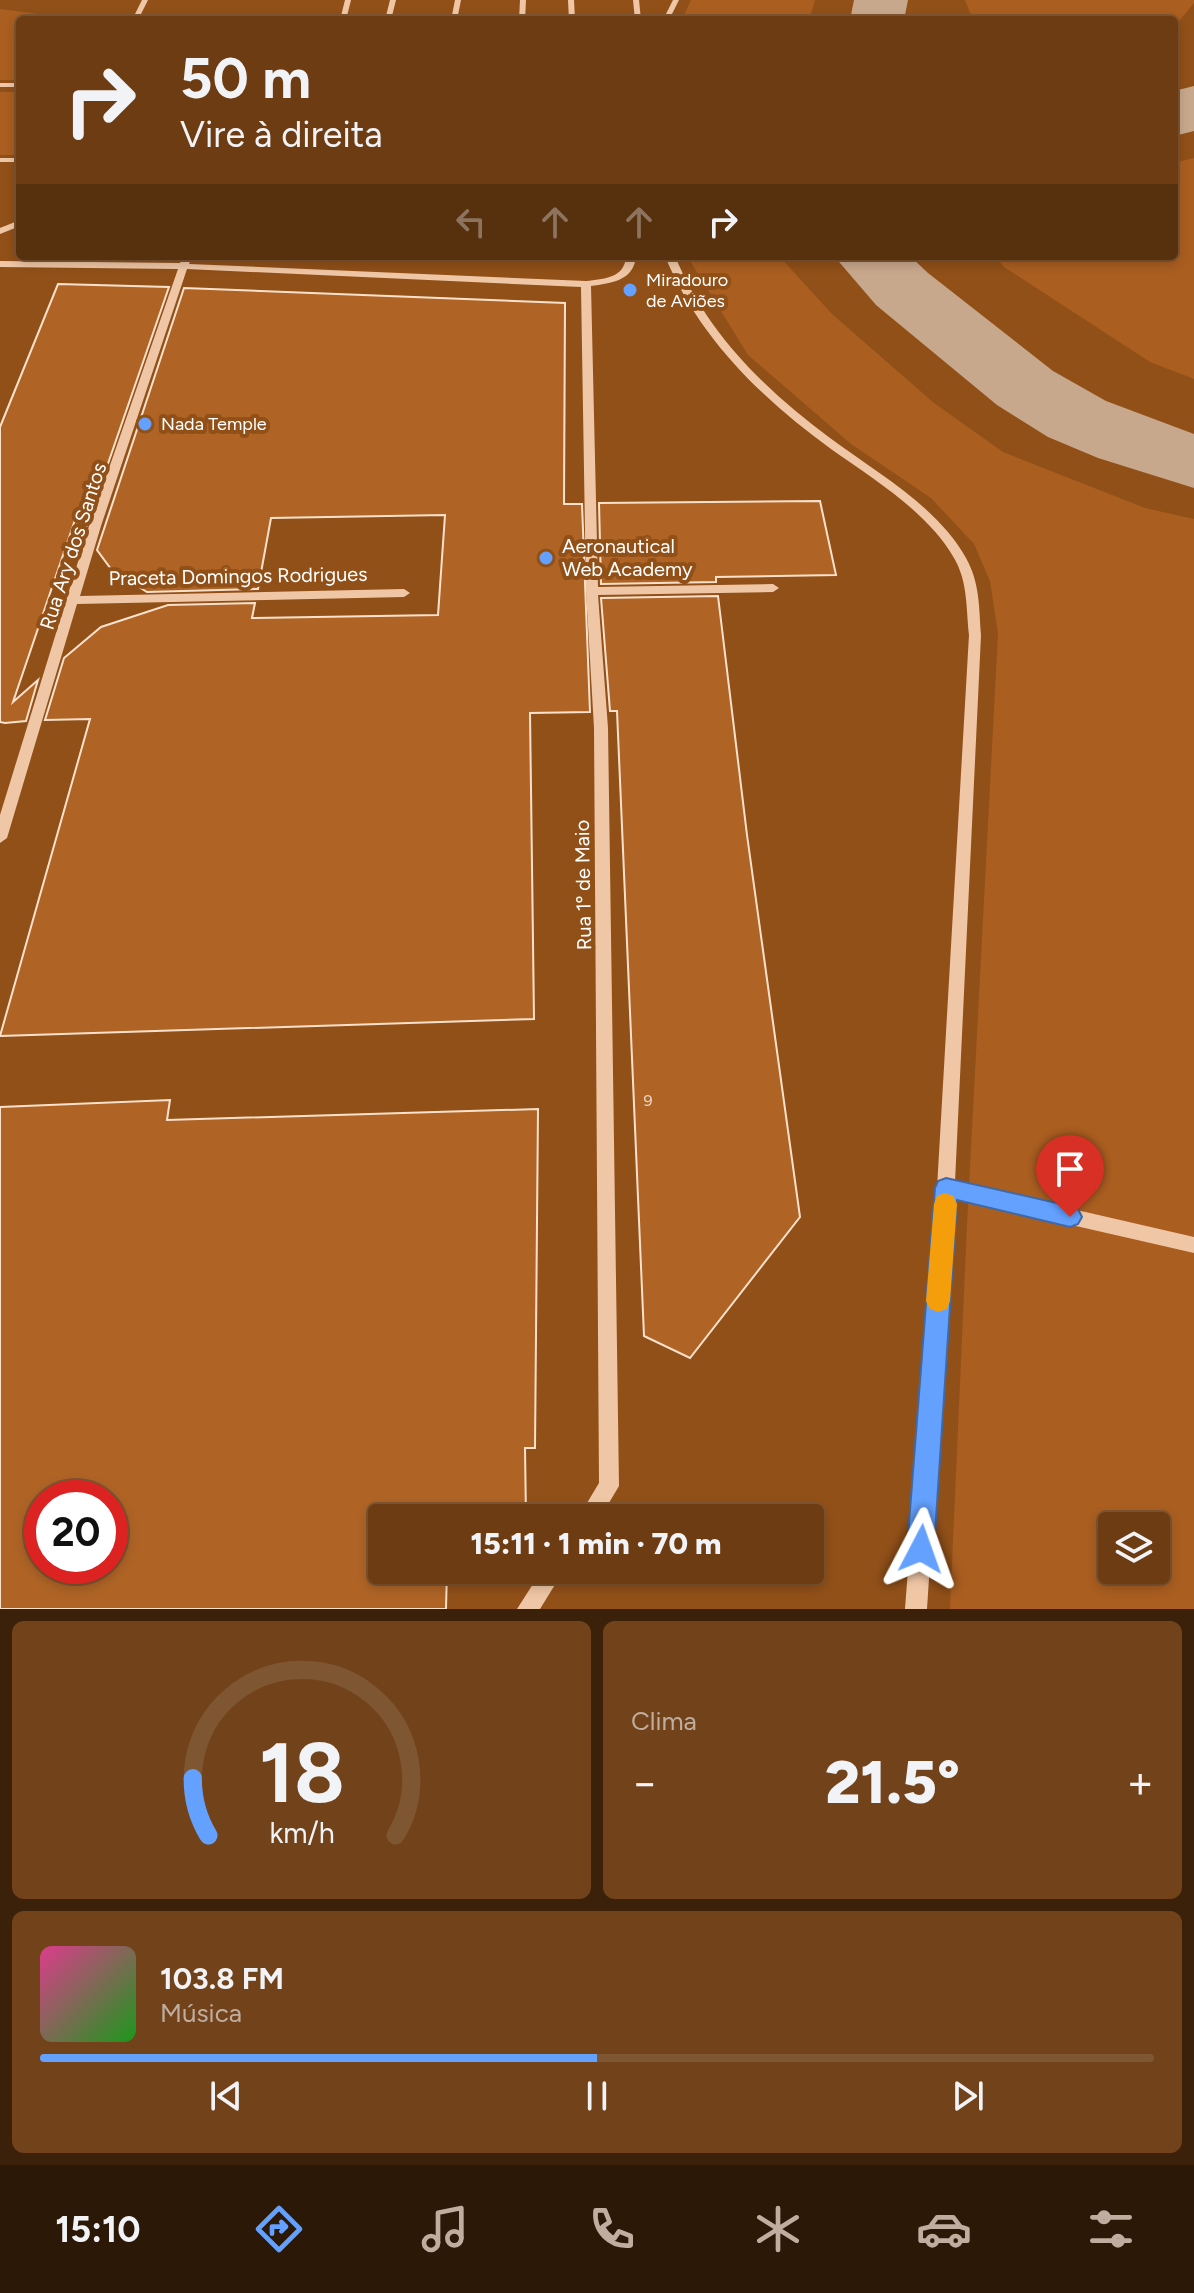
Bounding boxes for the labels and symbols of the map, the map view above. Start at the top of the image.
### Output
place label: Miradouro de Aviões [646,269,728,312]
marker: Miradouro de Aviões [621,281,639,299]
place label: Nada Temple [161,413,267,435]
marker: Nada Temple [136,415,154,433]
street label: Rua Ary dos Santos [35,459,111,633]
place label: Aeronautical Web Academy [562,534,693,581]
marker: Aeronautical Web Academy [537,549,555,567]
street label: Praceta Domingos Rodrigues [108,562,368,590]
street label: Rua 1º de Maio [570,820,596,950]
house number: 9 [643,1091,653,1110]
pin [1036,1135,1104,1217]
speed limit sign: 20 [24,1480,128,1584]
position arrow [879,1507,963,1591]

